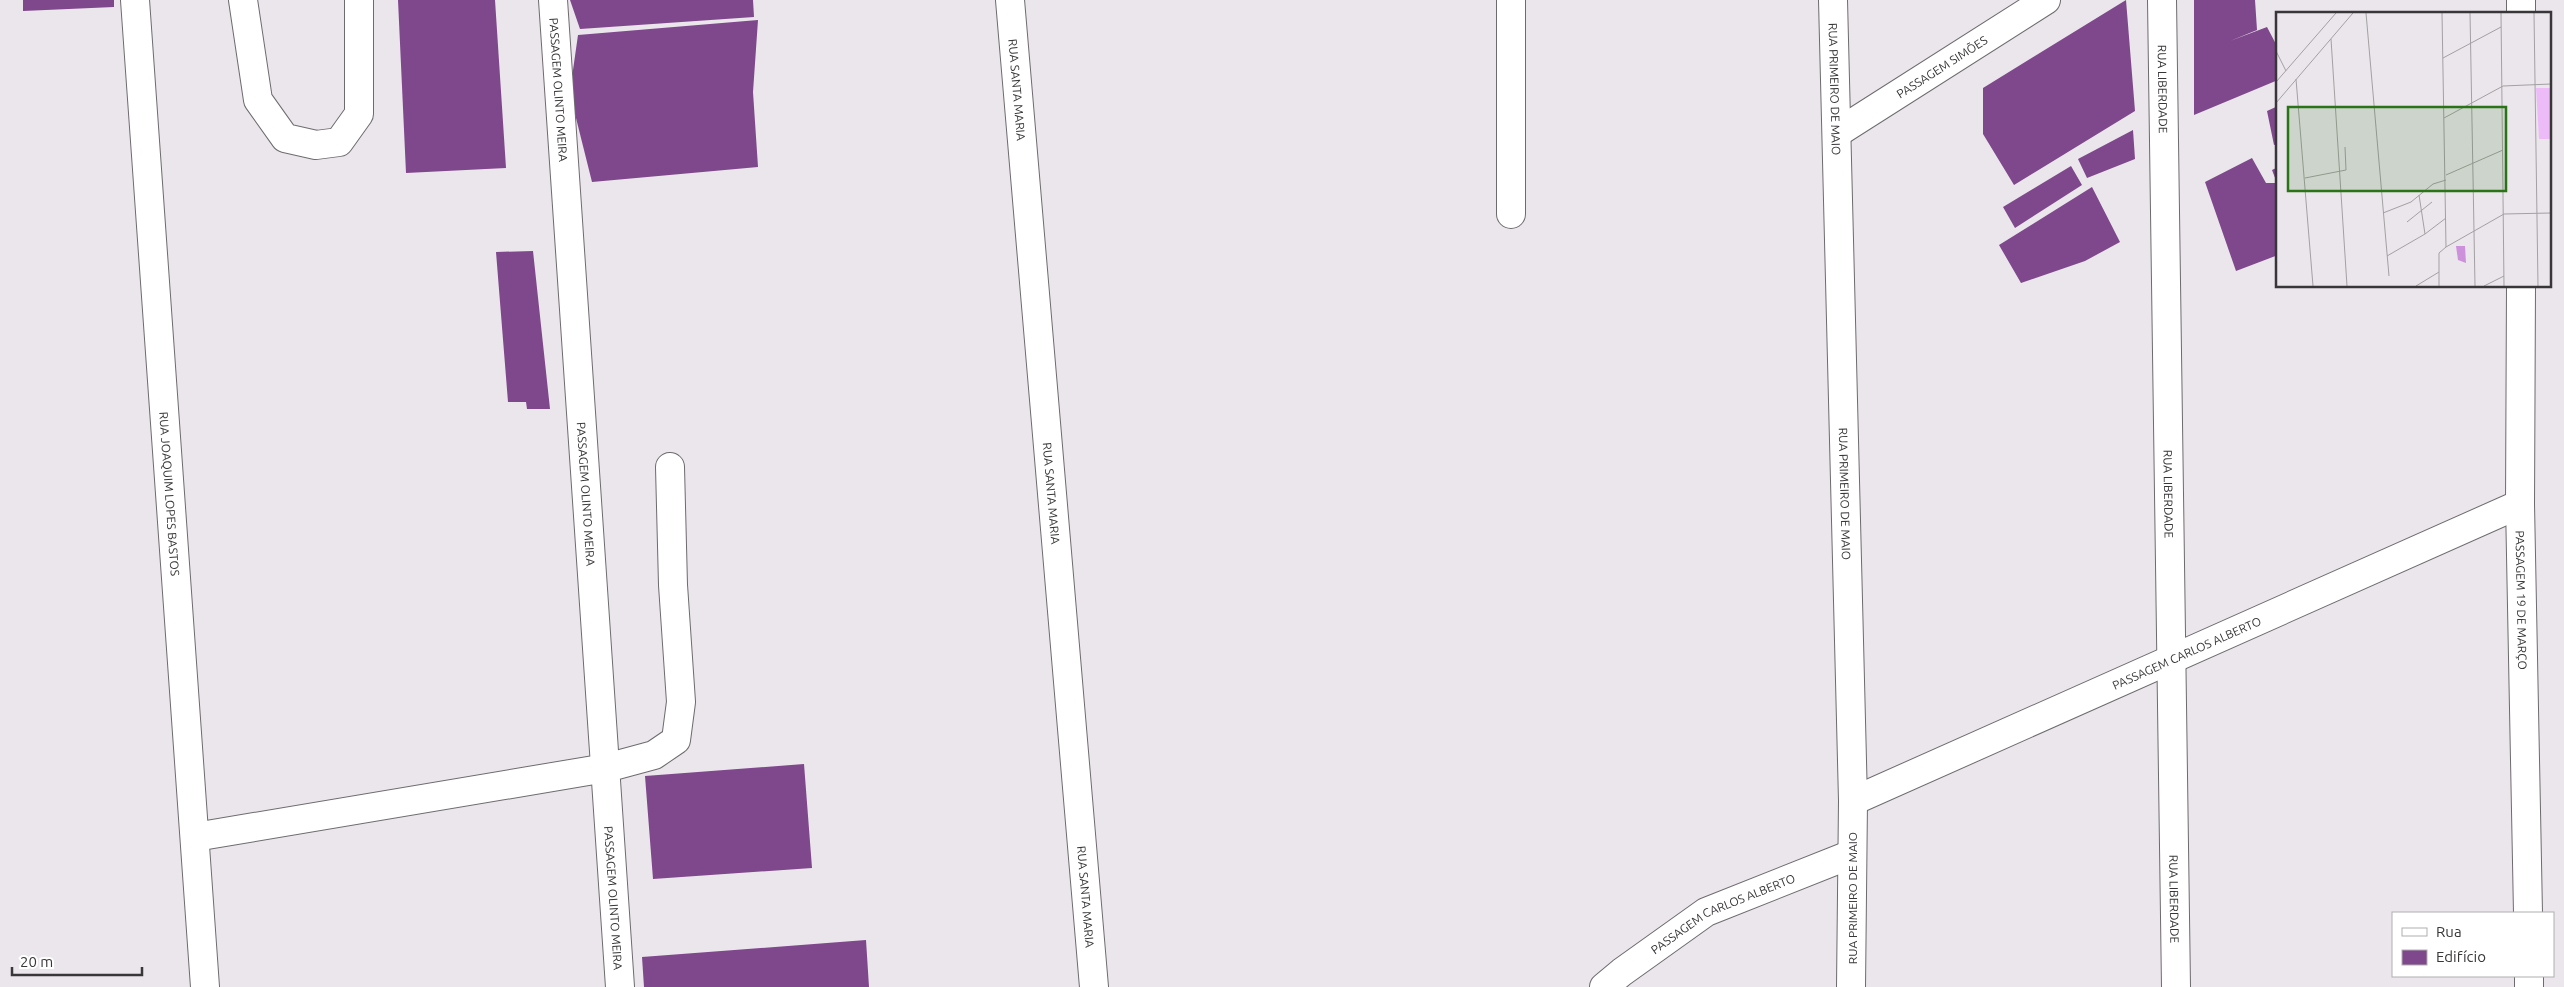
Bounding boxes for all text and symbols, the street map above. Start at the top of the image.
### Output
inset map [2276,12,2552,288]
street label: PASSAGEM OLINTO MEIRA [548,17,570,162]
street label: RUA PRIMEIRO DE MAIO [1827,23,1843,155]
street label: PASSAGEM SIMÕES [1894,33,1989,100]
street label: RUA SANTA MARIA [1007,38,1028,141]
street label: RUA LIBERDADE [2156,45,2170,134]
street label: RUA JOAQUIM LOPES BASTOS [158,411,182,576]
street label: PASSAGEM OLINTO MEIRA [575,421,598,567]
street label: RUA PRIMEIRO DE MAIO [1837,428,1853,560]
street label: RUA SANTA MARIA [1041,442,1063,545]
street label: RUA LIBERDADE [2162,450,2176,539]
street label: PASSAGEM 19 DE MARÇO [2514,530,2530,670]
street label: PASSAGEM CARLOS ALBERTO [2110,614,2263,691]
street label: PASSAGEM OLINTO MEIRA [603,825,625,971]
street label: RUA PRIMEIRO DE MAIO [1846,832,1859,964]
street label: RUA SANTA MARIA [1076,845,1097,948]
street label: RUA LIBERDADE [2168,854,2182,944]
street label: PASSAGEM CARLOS ALBERTO [1648,871,1797,956]
legend [2392,912,2554,977]
text: Rua [2436,923,2462,940]
scale bar [12,944,142,976]
text: Edifício [2436,948,2486,965]
text: 20 m [20,953,53,970]

